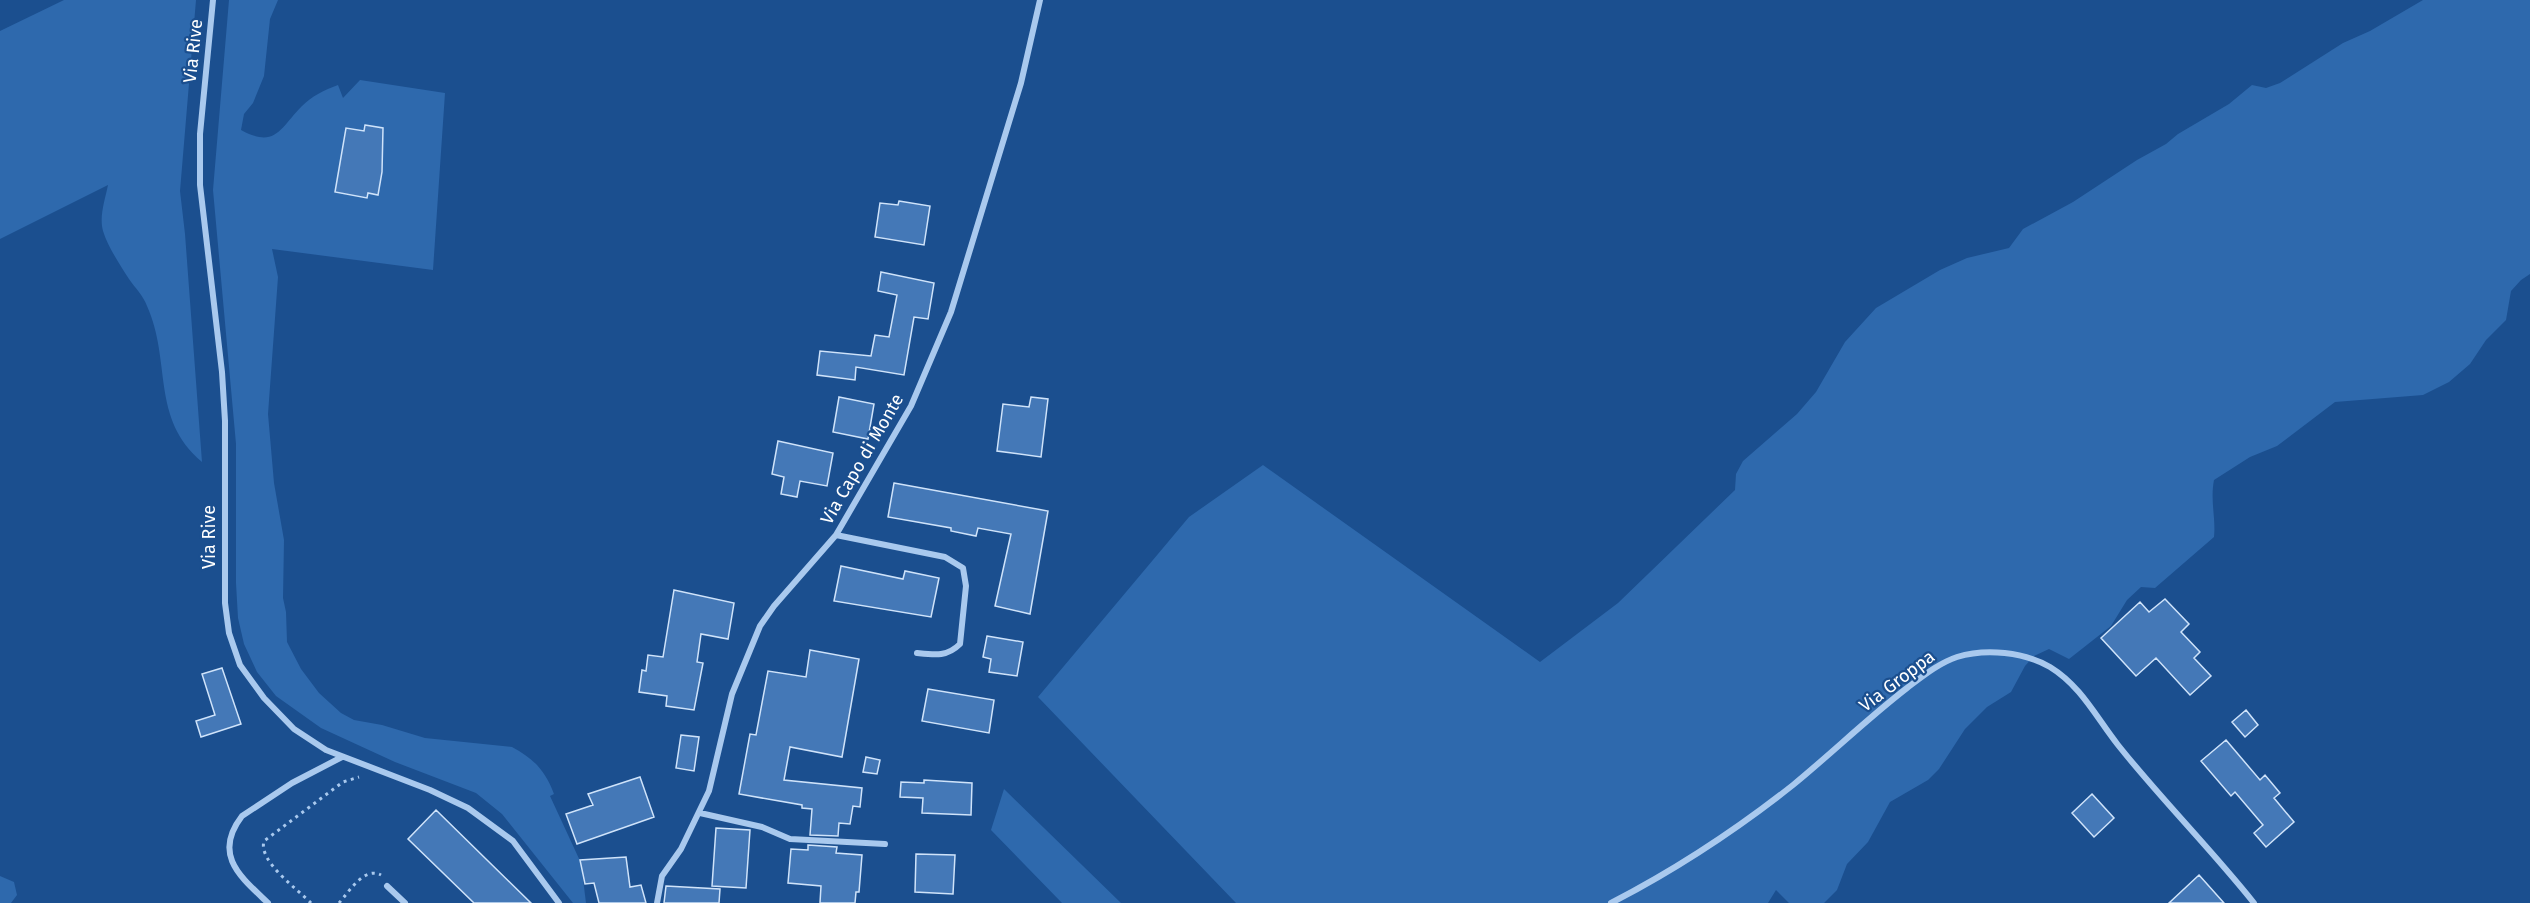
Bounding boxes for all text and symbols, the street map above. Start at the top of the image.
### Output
street label: Via Rive [179,18,207,84]
street label: Via Capo di Monte [816,390,908,528]
street label: Via Rive [198,505,220,569]
street label: Via Groppa [1855,645,1939,717]

